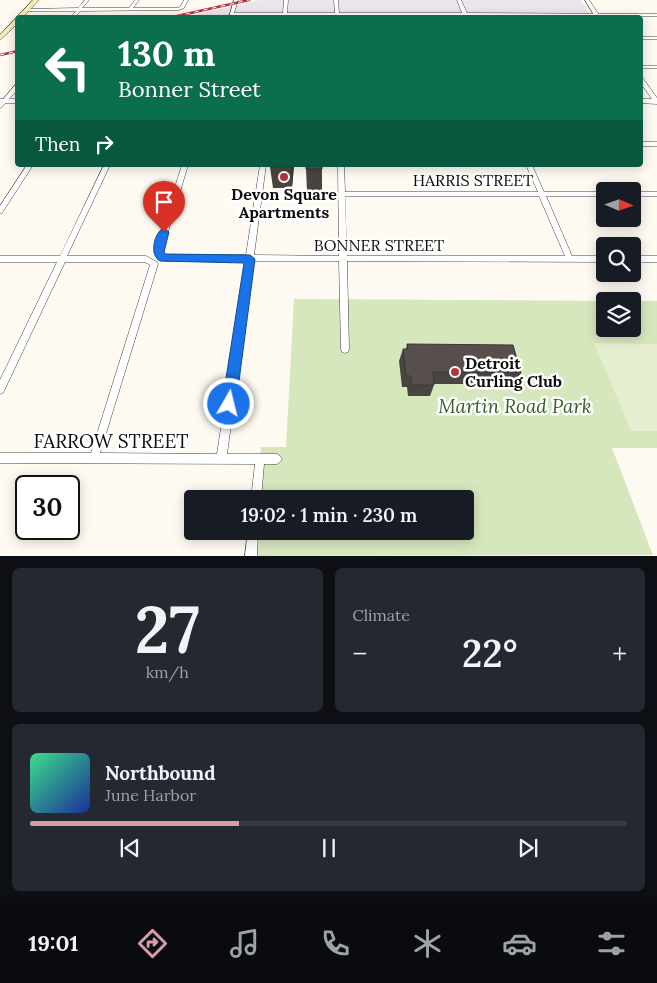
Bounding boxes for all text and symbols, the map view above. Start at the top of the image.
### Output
text: 130 m [118,31,215,76]
icon: left [35,35,100,100]
text: Bonner Street [118,75,261,103]
icon: right [90,130,118,158]
text: Then [35,132,80,156]
street label: HARRIS STREET [413,170,533,190]
marker: Devon Square Apartments [278,171,290,183]
pin [143,181,185,232]
north arrow [596,182,641,228]
map controls [596,182,641,337]
place label: Devon Square Apartments [231,184,337,222]
icon: arrive [150,188,178,216]
street label: BONNER STREET [314,235,444,255]
button: search [596,237,641,282]
button: layers [596,292,641,337]
place label: Detroit Curling Club [465,353,562,391]
marker: Detroit Curling Club [449,366,461,378]
position arrow [202,377,254,429]
park label: Martin Road Park [438,394,592,418]
street label: FARROW STREET [34,429,188,453]
speed limit sign: 30 [15,475,80,540]
text: 19:02 · 1 min · 230 m [241,503,417,527]
text: 27 [135,588,200,671]
text: Climate [353,605,410,625]
text: 22° [462,629,517,677]
text: − [353,636,367,672]
text: + [612,636,627,672]
text: km/h [146,662,189,682]
text: Northbound [105,761,216,785]
text: June Harbor [105,785,196,805]
icon: previous [116,834,144,862]
icon: pause [315,834,343,862]
icon: next [514,834,542,862]
icon: directions [135,926,170,961]
icon: music [227,926,262,961]
icon: phone [318,926,353,961]
icon: climate [410,926,445,961]
icon: car [502,926,537,961]
icon: filters [594,926,629,961]
text: 19:01 [28,929,78,957]

